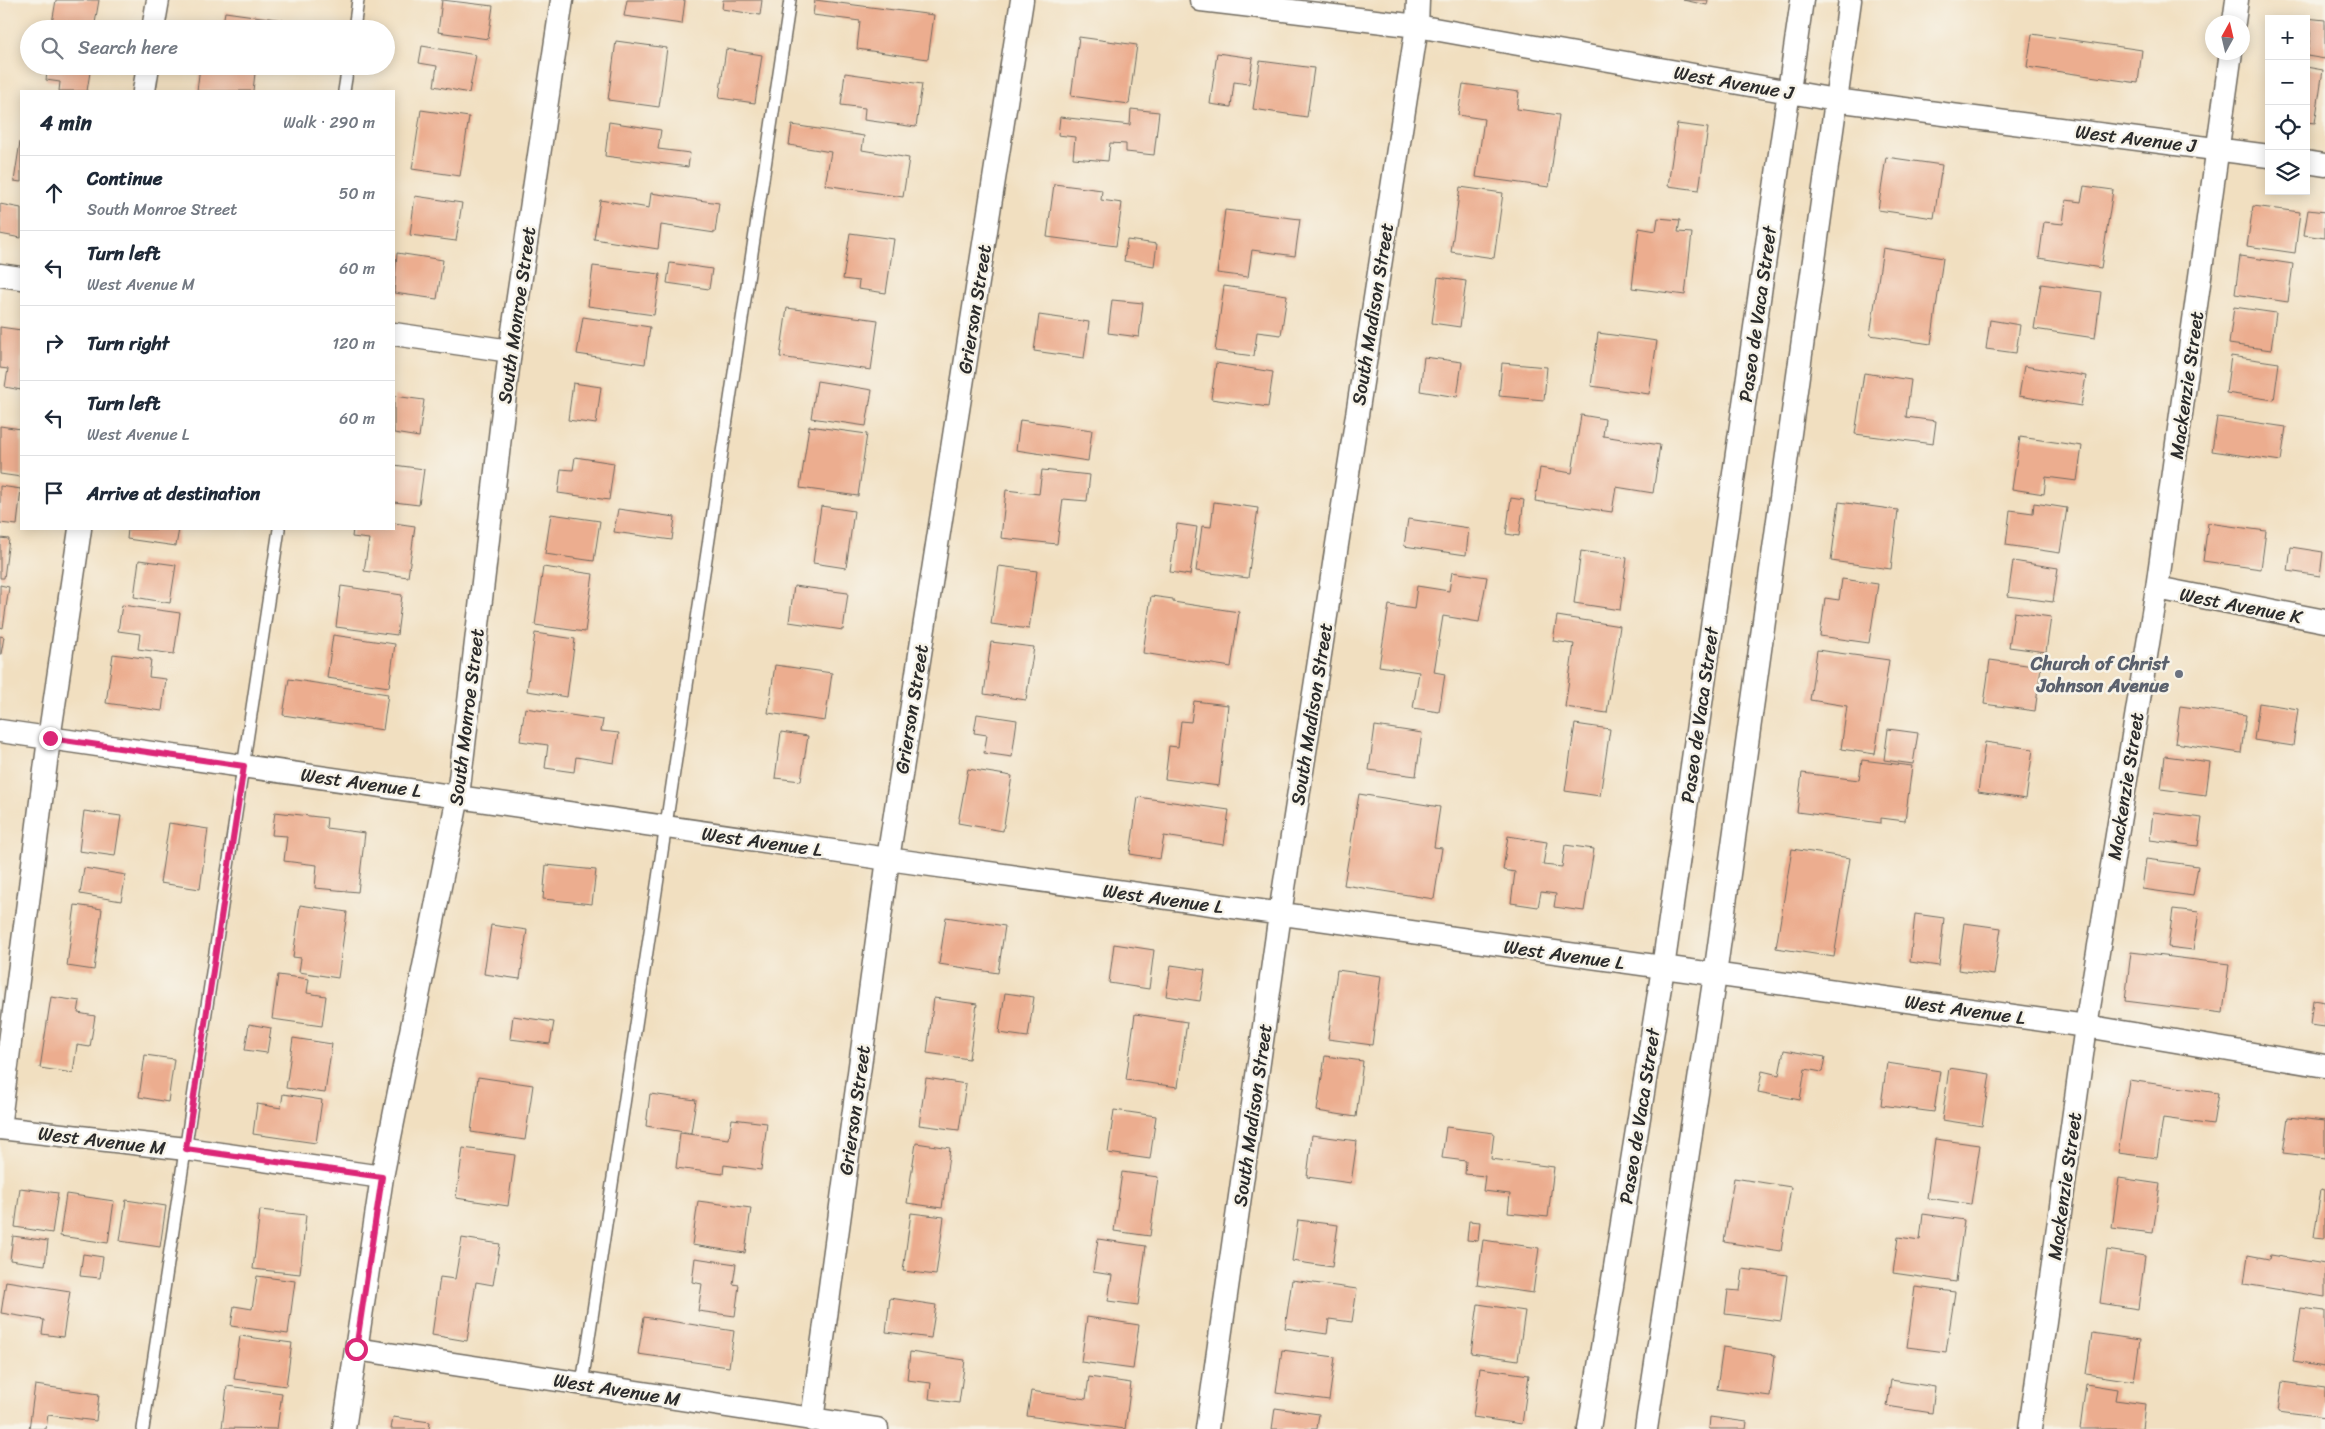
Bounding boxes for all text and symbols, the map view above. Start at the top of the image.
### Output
north arrow [2205,15,2250,60]
map controls [2265,15,2310,195]
button: + [2265,15,2310,60]
search box [20,20,395,75]
text: Search here [78,31,178,64]
icon: search [38,34,66,62]
street label: West Avenue J [1671,56,1798,109]
button: − [2265,60,2310,105]
text: 4 min [40,104,92,142]
button: locate [2265,105,2310,150]
text: Walk · 290 m [283,108,375,137]
street label: West Avenue J [2074,115,2199,162]
button: layers [2265,150,2310,195]
text: Continue [87,162,163,195]
icon: ahead [40,179,68,207]
text: 50 m [339,179,375,208]
text: South Monroe Street [87,195,237,224]
street label: South Madison Street [1342,221,1403,408]
street label: Paseo de Vaca Street [1729,223,1786,404]
street label: South Monroe Street [488,224,545,406]
text: Turn left [87,237,160,270]
street label: Grierson Street [948,242,1001,376]
icon: left [40,254,68,282]
text: 60 m [339,254,375,283]
text: West Avenue M [87,270,195,299]
street label: Mackenzie Street [2160,309,2213,461]
text: Turn right [87,327,169,360]
icon: right [40,329,68,357]
text: 120 m [332,329,375,358]
text: Turn left [87,387,160,420]
icon: left [40,404,68,432]
text: 60 m [339,404,375,433]
text: West Avenue L [87,420,189,449]
text: Arrive at destination [87,477,260,510]
icon: arrive [40,479,68,507]
street label: West Avenue K [2177,577,2306,634]
street label: South Madison Street [1281,621,1342,808]
street label: Paseo de Vaca Street [1671,624,1728,805]
street label: South Monroe Street [439,627,494,808]
street label: Grierson Street [885,642,938,776]
place label: Church of Christ Johnson Avenue [2030,647,2170,702]
marker: Church of Christ Johnson Avenue [2173,668,2185,680]
street label: Mackenzie Street [2098,710,2153,862]
route end [39,727,62,750]
street label: West Avenue L [299,758,424,807]
street label: West Avenue L [700,817,825,866]
street label: West Avenue L [1101,874,1226,923]
street label: West Avenue L [1502,930,1627,979]
street label: West Avenue L [1903,985,2028,1034]
street label: South Madison Street [1223,1022,1282,1209]
street label: Paseo de Vaca Street [1609,1025,1670,1206]
street label: Grierson Street [829,1043,880,1177]
street label: Mackenzie Street [2038,1110,2091,1262]
street label: West Avenue M [36,1116,168,1165]
route start [345,1338,368,1361]
street label: West Avenue M [551,1363,683,1416]

